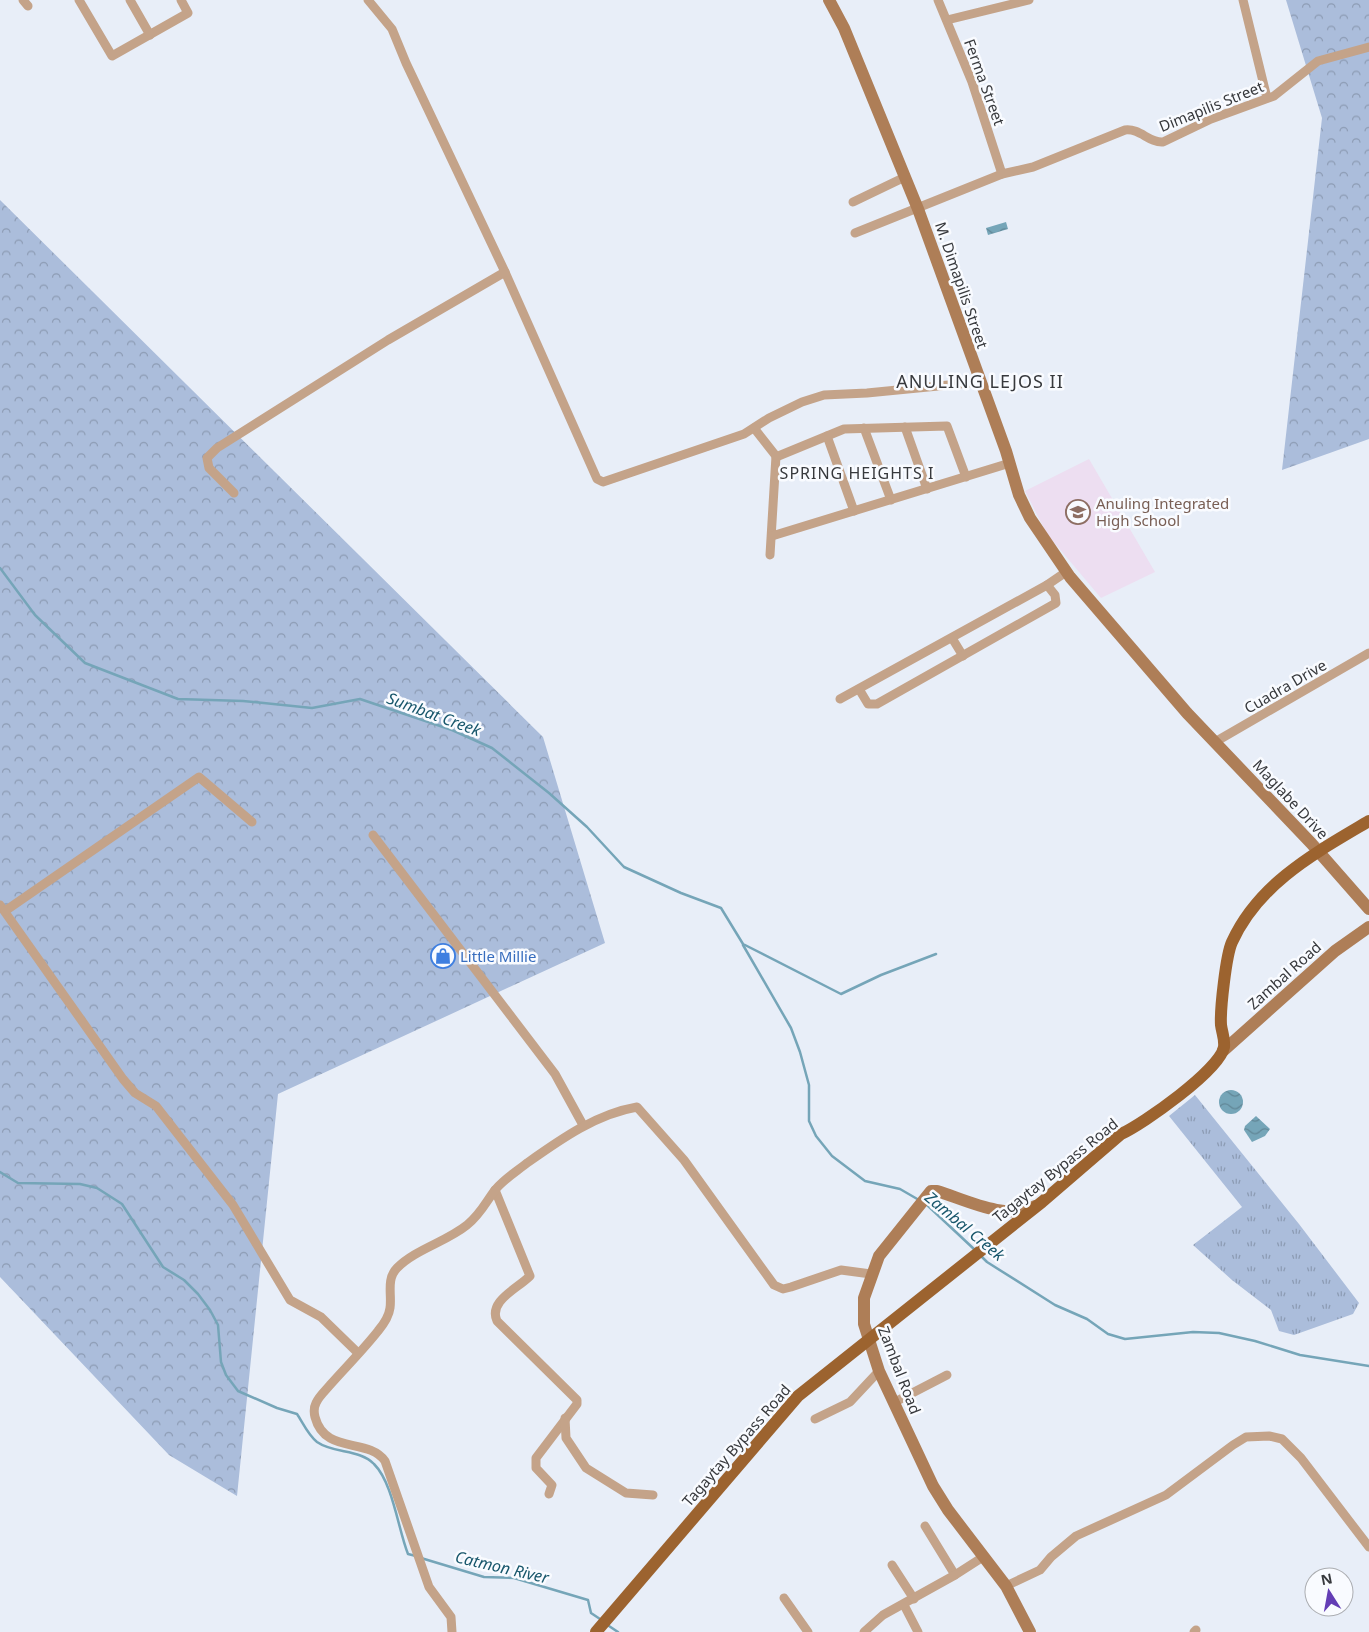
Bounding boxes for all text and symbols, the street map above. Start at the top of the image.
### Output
street label: Ferma Street [960,36,1010,129]
street label: Dimapilis Street [1156,76,1267,136]
street label: M. Dimapilis Street [931,219,993,351]
district label: ANULING LEJOS II [896,369,1064,393]
district label: SPRING HEIGHTS I [780,462,934,484]
place label: Anuling Integrated High School [1096,493,1229,530]
school or university icon: Anuling Integrated High School [1065,499,1091,525]
street label: Cuadra Drive [1240,654,1330,718]
water label: Sumbat Creek [384,687,485,742]
street label: Maglabe Drive [1249,755,1333,843]
street label: Zambal Road [1243,937,1325,1013]
shop icon: Little Millie [430,943,456,969]
place label: Little Millie [460,946,536,966]
street label: Tagaytay Bypass Road [988,1113,1122,1227]
water label: Zambal Creek [920,1186,1010,1266]
street label: Zambal Road [874,1323,926,1417]
street label: Tagaytay Bypass Road [677,1380,795,1510]
water label: Catmon River [453,1546,552,1589]
north arrow [1304,1567,1354,1617]
text: N [1319,1568,1334,1589]

